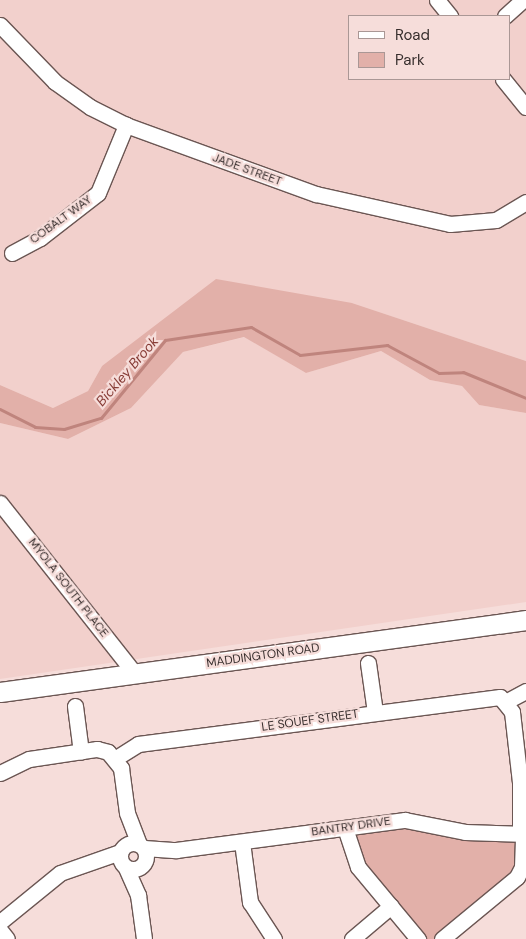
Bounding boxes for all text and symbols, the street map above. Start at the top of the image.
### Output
legend [348,15,511,80]
text: Road [395,25,430,45]
text: Park [395,50,425,70]
street label: JADE STREET [210,151,284,189]
street label: COBALT WAY [27,193,95,247]
water label: Bickley Brook [92,333,162,409]
street label: MYOLA SOUTH PLACE [25,536,111,640]
street label: MADDINGTON ROAD [206,641,320,671]
street label: LE SOUEF STREET [261,707,359,735]
street label: BANTRY DRIVE [310,814,392,840]

